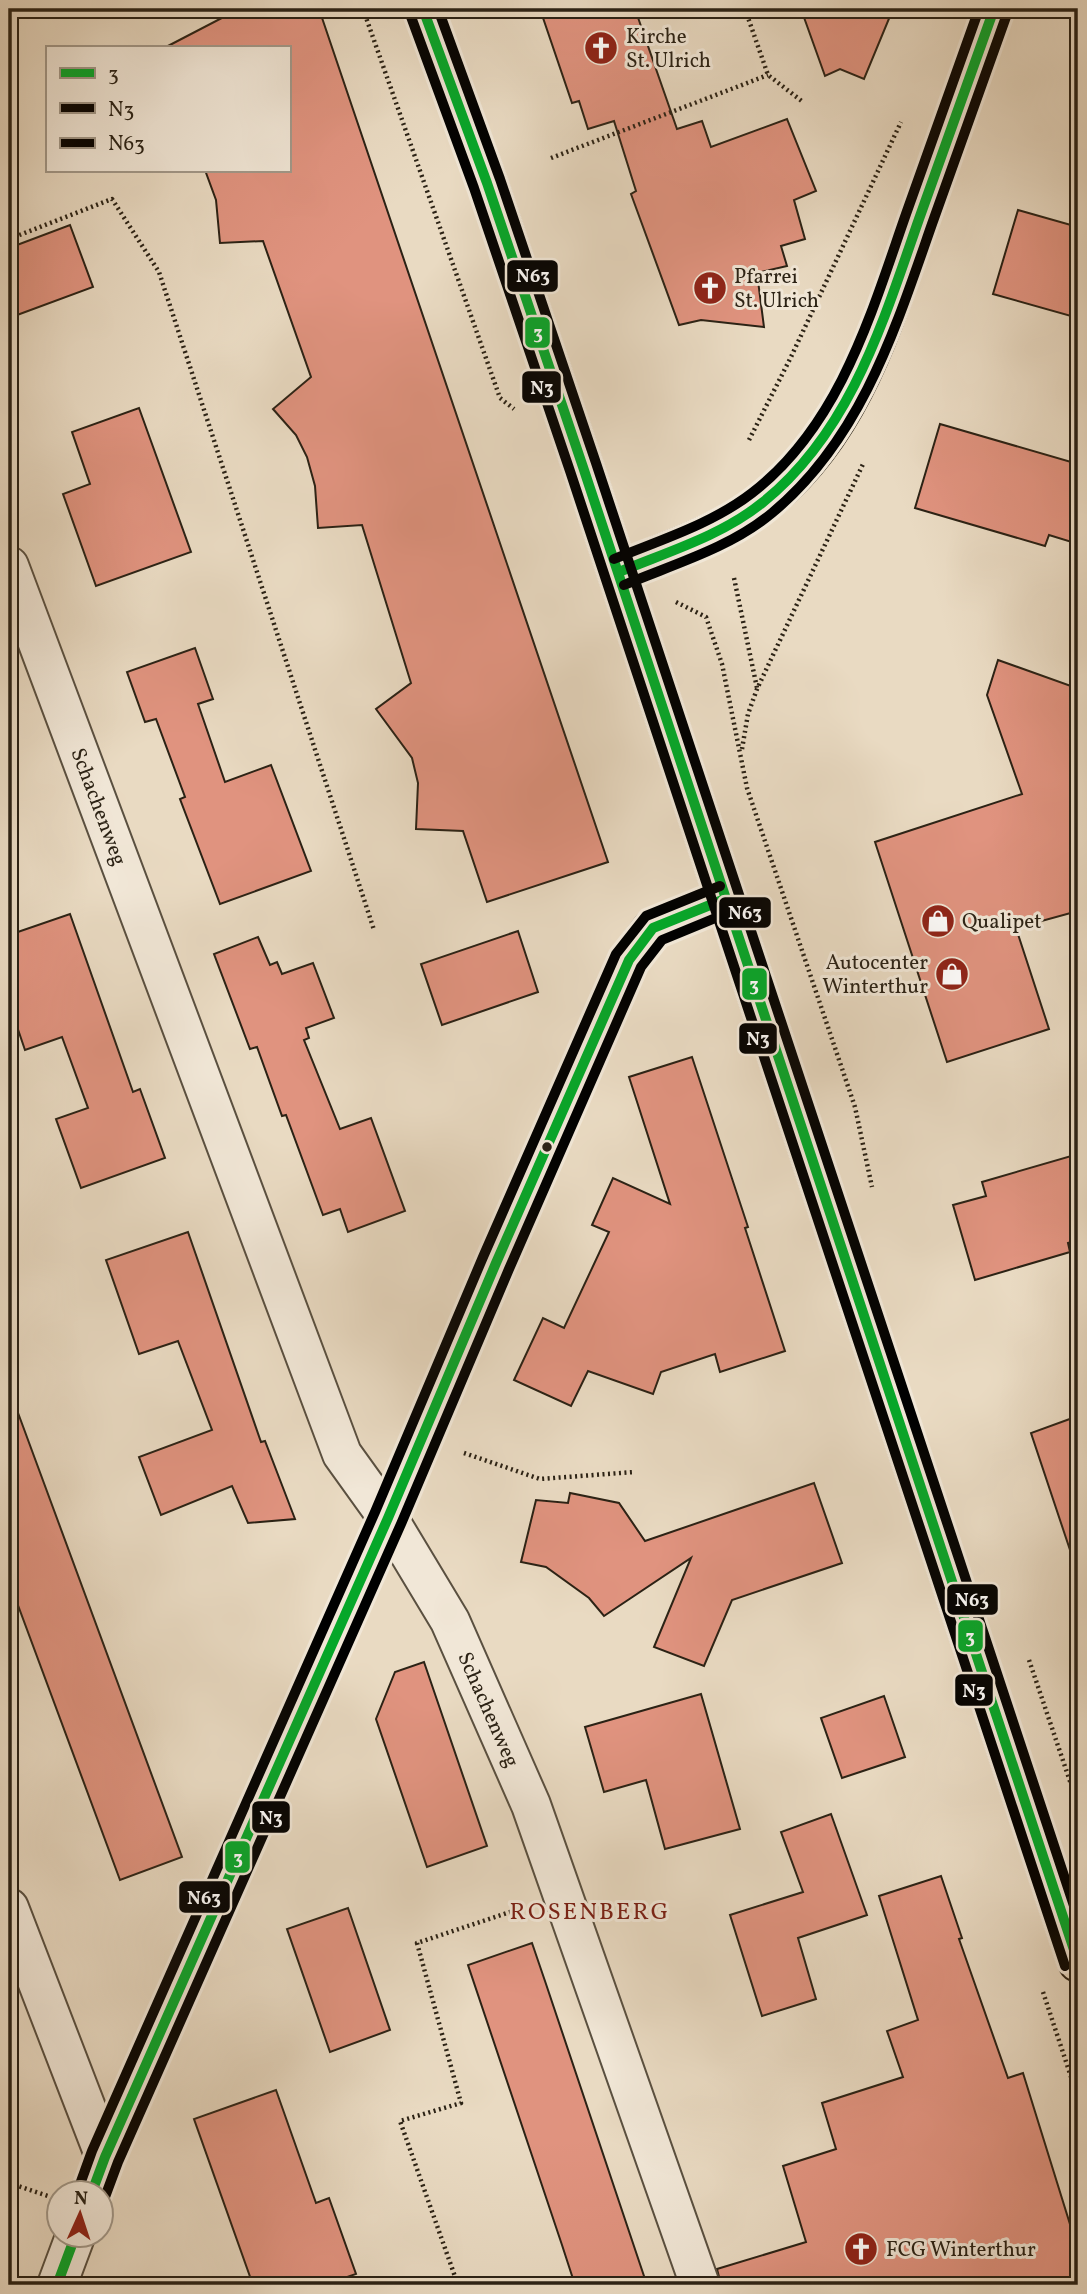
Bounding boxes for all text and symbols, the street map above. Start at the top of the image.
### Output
place label: Kirche St. Ulrich [626,23,711,76]
church icon: Kirche St. Ulrich [582,29,620,67]
legend [46,46,290,172]
text: 3 [108,60,119,89]
text: N3 [108,96,134,125]
text: N63 [108,130,145,159]
line badge: N63 [506,259,559,293]
place label: Pfarrei St. Ulrich [734,263,819,316]
text: N63 [516,264,550,290]
church icon: Pfarrei St. Ulrich [691,269,729,307]
line badge: 3 [524,316,551,349]
text: 3 [533,321,543,347]
line badge: N3 [521,370,562,404]
text: N3 [530,376,554,402]
street label: Schachenweg [63,744,133,870]
line badge: N63 [718,896,772,929]
text: N63 [728,901,762,927]
shop icon: Qualipet [919,902,957,940]
place label: Qualipet [962,908,1042,937]
place label: Autocenter Winterthur [822,949,928,1002]
shop icon: Autocenter Winterthur [933,955,971,993]
line badge: 3 [741,967,768,1001]
text: 3 [749,973,759,999]
line badge: N3 [738,1022,778,1055]
text: N3 [746,1027,770,1053]
unlabelled marker [540,1140,554,1154]
line badge: N63 [946,1583,999,1616]
text: N63 [955,1588,989,1614]
line badge: 3 [957,1619,984,1653]
text: 3 [965,1625,975,1651]
street label: Schachenweg [449,1648,526,1772]
line badge: N3 [954,1673,994,1707]
text: N3 [962,1679,986,1705]
line badge: N3 [251,1800,291,1834]
text: N3 [259,1806,283,1832]
line badge: 3 [224,1840,251,1874]
text: 3 [233,1846,243,1872]
line badge: N63 [178,1880,231,1914]
text: N63 [187,1886,221,1912]
district label: ROSENBERG [510,1896,670,1930]
north arrow [46,2178,116,2248]
text: N [73,2186,89,2212]
church icon: FCG Winterthur [842,2230,880,2268]
place label: FCG Winterthur [886,2236,1036,2265]

